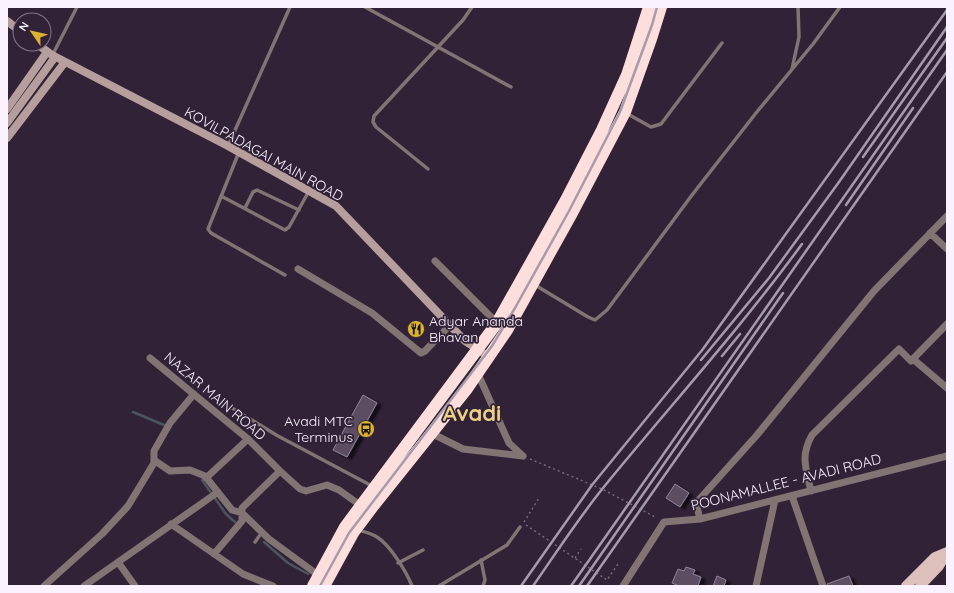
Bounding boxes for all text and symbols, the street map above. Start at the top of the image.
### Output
north arrow [12,12,52,52]
text: N [16,19,32,34]
street label: KOVILPADAGAI MAIN ROAD [181,103,347,205]
place label: Adyar Ananda Bhavan [429,312,523,346]
restaurant icon: Adyar Ananda Bhavan [406,319,426,339]
street label: NAZAR MAIN ROAD [160,348,270,444]
district label: Avadi [443,399,501,427]
place label: Avadi MTC Terminus [284,412,353,446]
bus stop icon: Avadi MTC Terminus [356,419,376,439]
street label: POONAMALLEE - AVADI ROAD [689,450,883,514]

